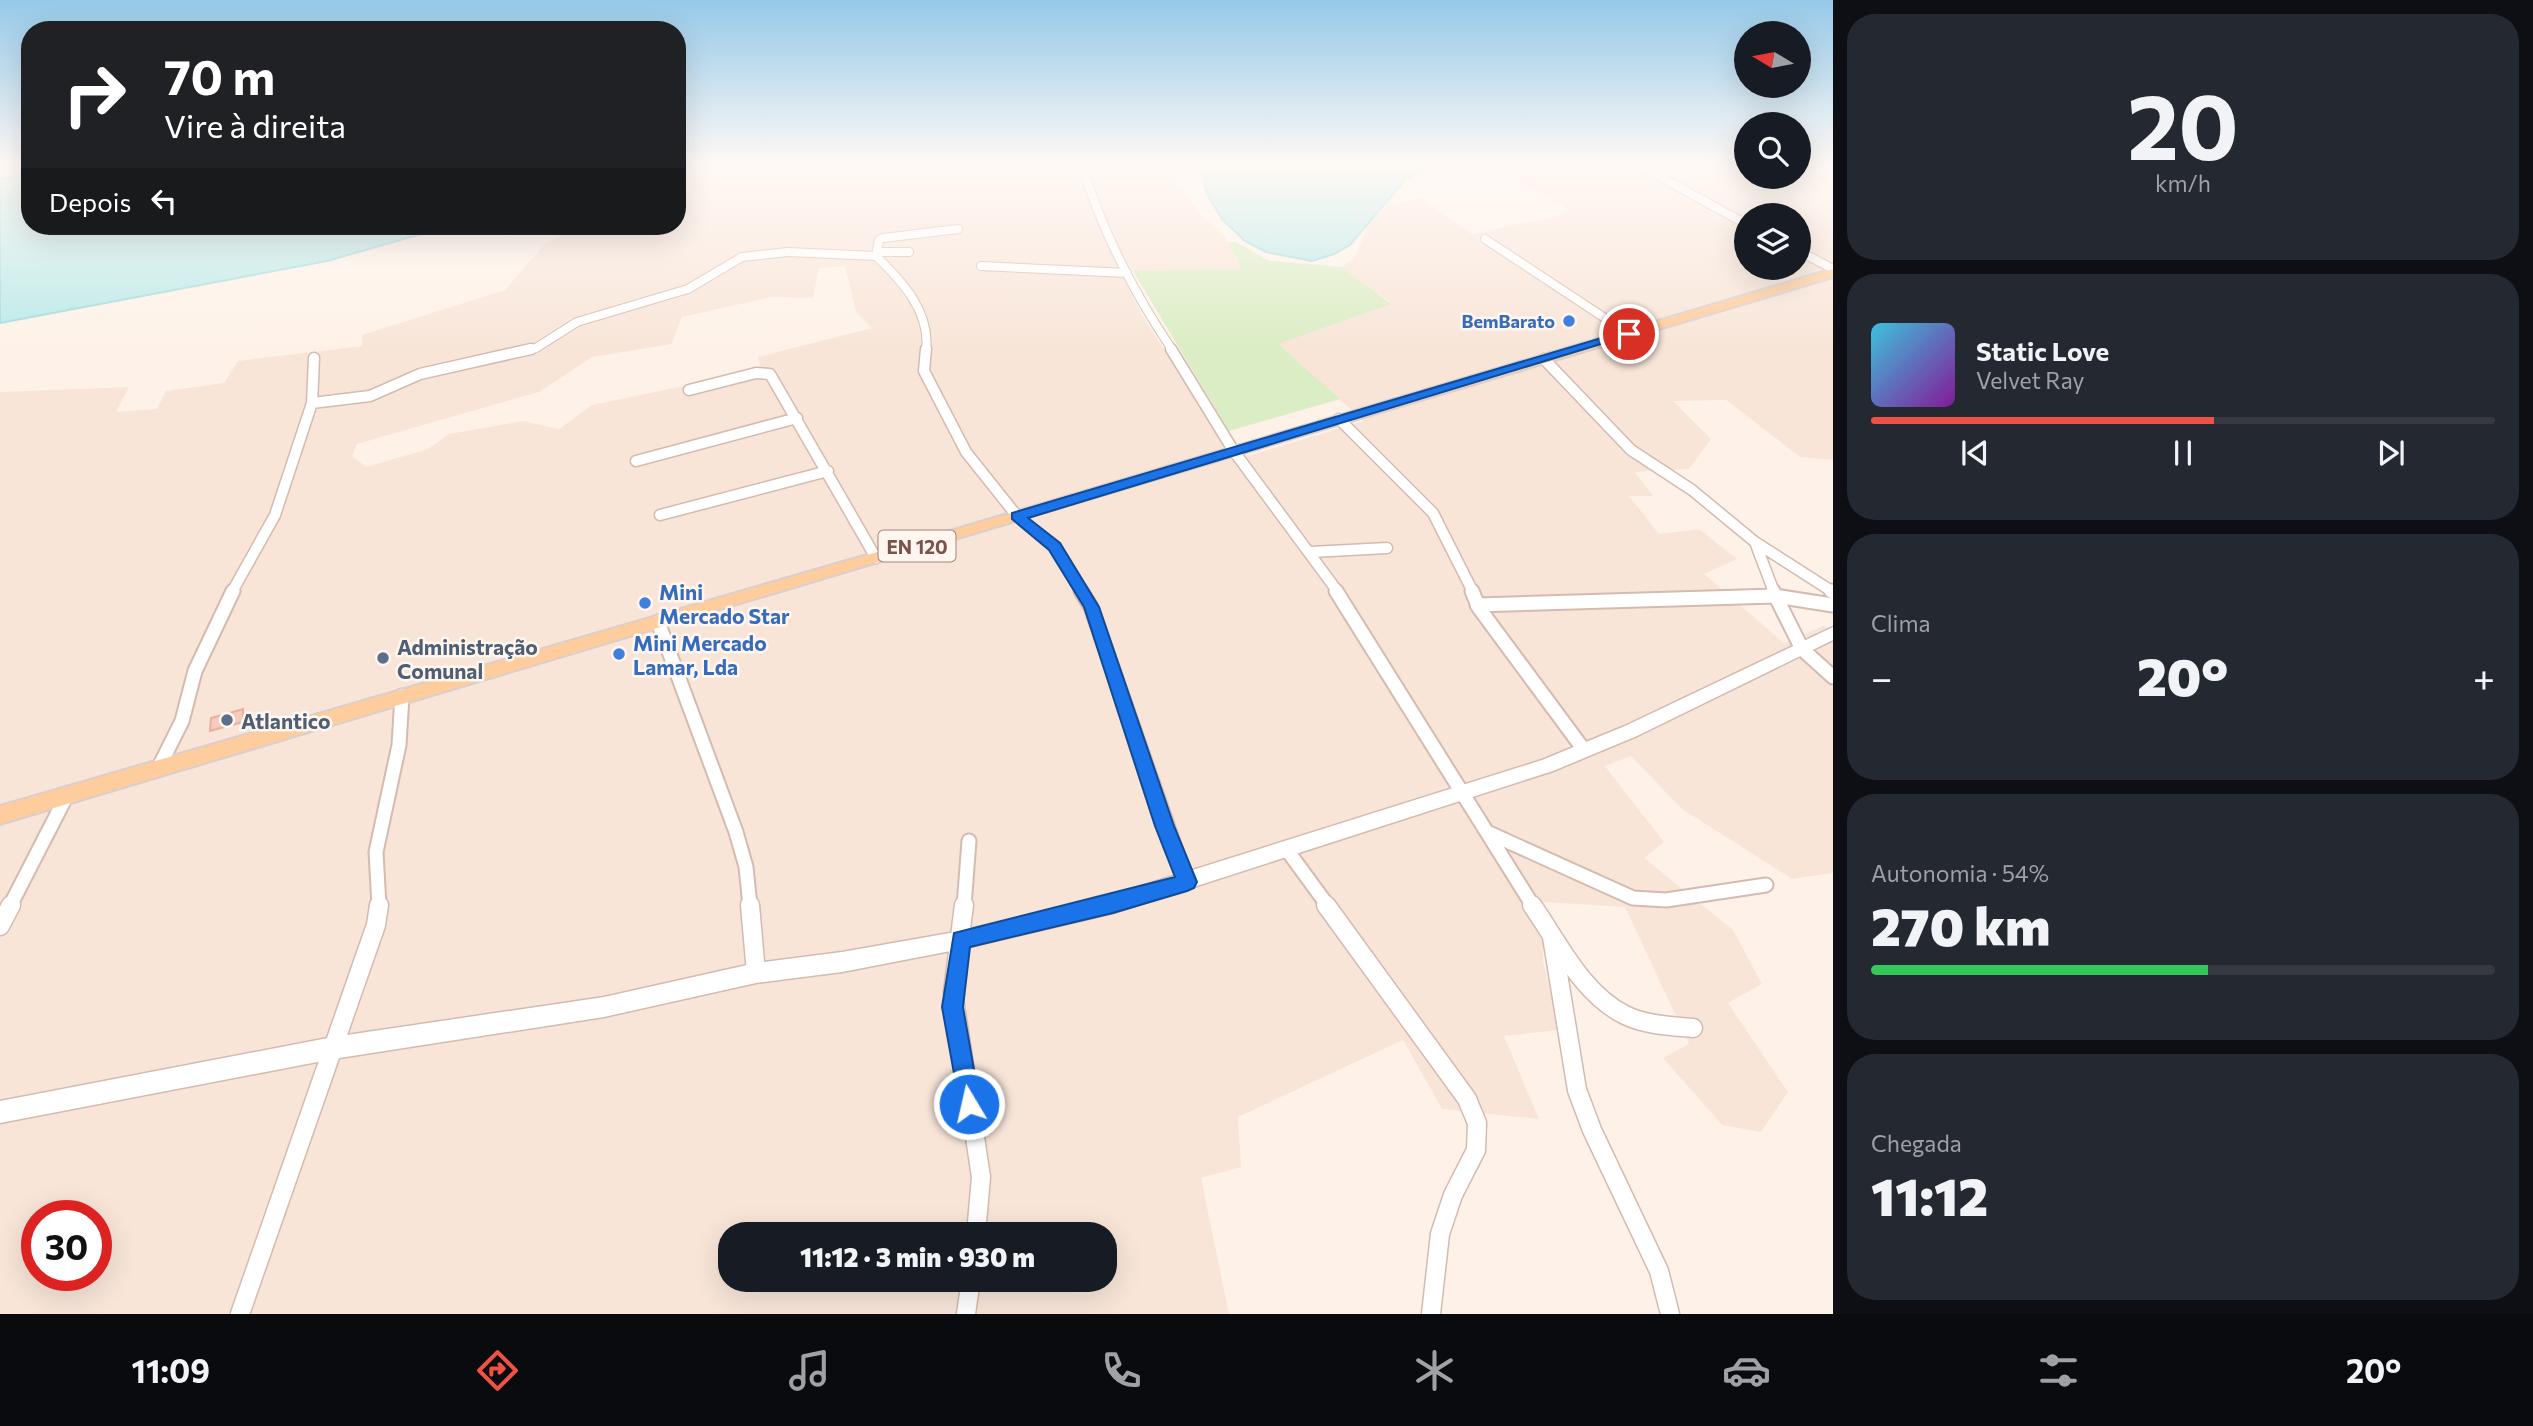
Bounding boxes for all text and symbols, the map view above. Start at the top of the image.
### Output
north arrow [1734,21,1811,98]
map controls [1734,21,1811,280]
text: 70 m [164,45,275,105]
icon: right [49,49,140,140]
text: 20 [2127,67,2239,179]
text: Vire à direita [164,105,346,145]
button: search [1734,112,1811,189]
text: km/h [2155,169,2211,197]
icon: left [145,182,183,220]
text: Depois [49,186,131,217]
button: layers [1734,203,1811,280]
pin [1599,304,1659,364]
place label: BemBarato [1461,310,1555,332]
marker: BemBarato [1561,313,1577,329]
icon: arrive [1610,315,1648,353]
text: Static Love [1976,335,2109,366]
text: Velvet Ray [1976,366,2084,394]
icon: previous [1956,434,1994,472]
icon: pause [2164,434,2202,472]
icon: next [2372,434,2410,472]
road number: EN 120 [878,530,956,562]
place label: Mini Mercado Star [659,579,790,628]
marker: Mini Mercado Star [637,595,653,611]
text: Clima [1871,609,1931,637]
place label: Mini Mercado Lamar, Lda [633,630,767,679]
place label: Administração Comunal [397,634,538,683]
text: 20° [2137,643,2228,707]
marker: Mini Mercado Lamar, Lda [611,646,627,662]
marker: Administração Comunal [375,650,391,666]
text: − [1871,653,1893,700]
text: + [2473,653,2495,700]
place label: Atlantico [241,708,331,733]
marker: Atlantico [219,712,235,728]
text: Autonomia · 54% [1871,859,2049,887]
text: 270 km [1871,893,2050,957]
position arrow [932,1067,1006,1141]
text: Chegada [1871,1129,1962,1157]
text: 11:12 [1871,1163,1988,1227]
speed limit sign: 30 [21,1200,112,1291]
text: 11:12 · 3 min · 930 m [800,1241,1035,1272]
icon: directions [473,1346,522,1395]
icon: music [785,1346,834,1395]
icon: phone [1097,1346,1146,1395]
icon: climate [1410,1346,1459,1395]
icon: car [1722,1346,1771,1395]
icon: filters [2034,1346,2083,1395]
text: 11:09 [132,1350,210,1390]
text: 20° [2346,1350,2401,1390]

